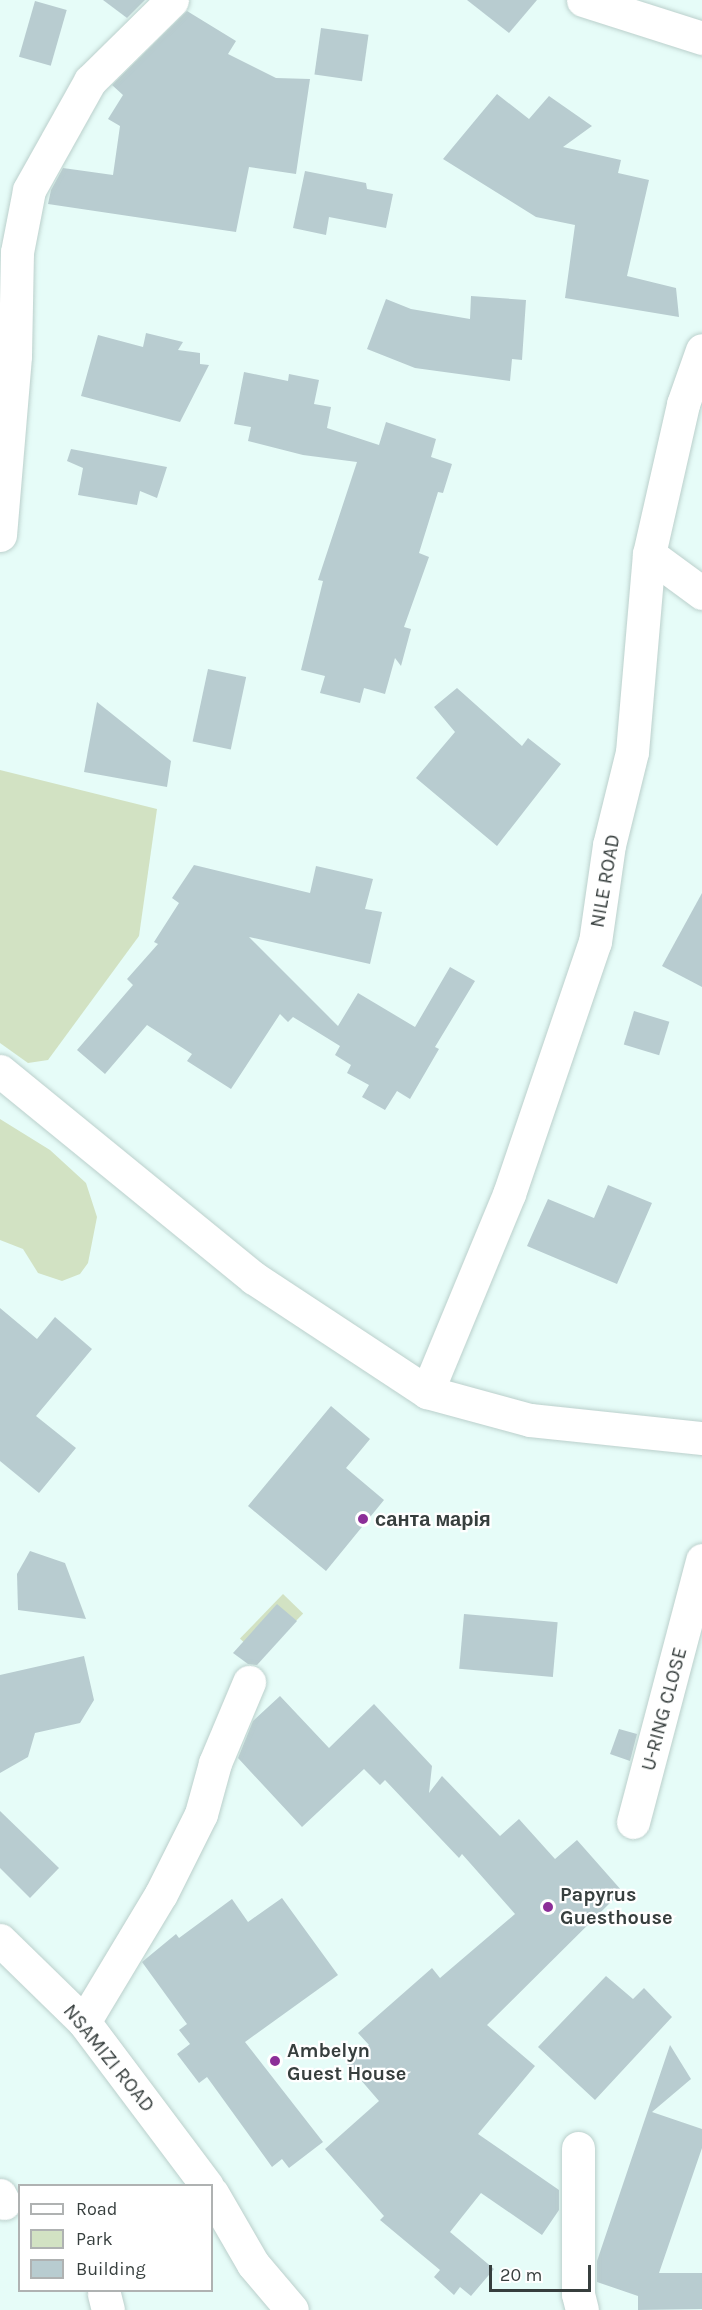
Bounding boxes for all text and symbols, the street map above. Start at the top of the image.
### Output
street label: NILE ROAD [585,832,625,930]
place label: санта марія [375,1507,491,1531]
marker: санта марія [356,1512,370,1526]
street label: U-RING CLOSE [636,1645,692,1773]
place label: Papyrus Guesthouse [560,1883,673,1930]
marker: Papyrus Guesthouse [541,1900,555,1914]
street label: NSAMIZI ROAD [58,1999,160,2117]
place label: Ambelyn Guest House [287,2038,406,2085]
marker: Ambelyn Guest House [268,2054,282,2068]
legend [18,2184,213,2292]
text: Road [76,2198,117,2220]
text: Park [76,2228,113,2250]
scale bar [492,2253,594,2291]
text: Building [76,2258,146,2280]
text: 20 m [500,2264,542,2286]

